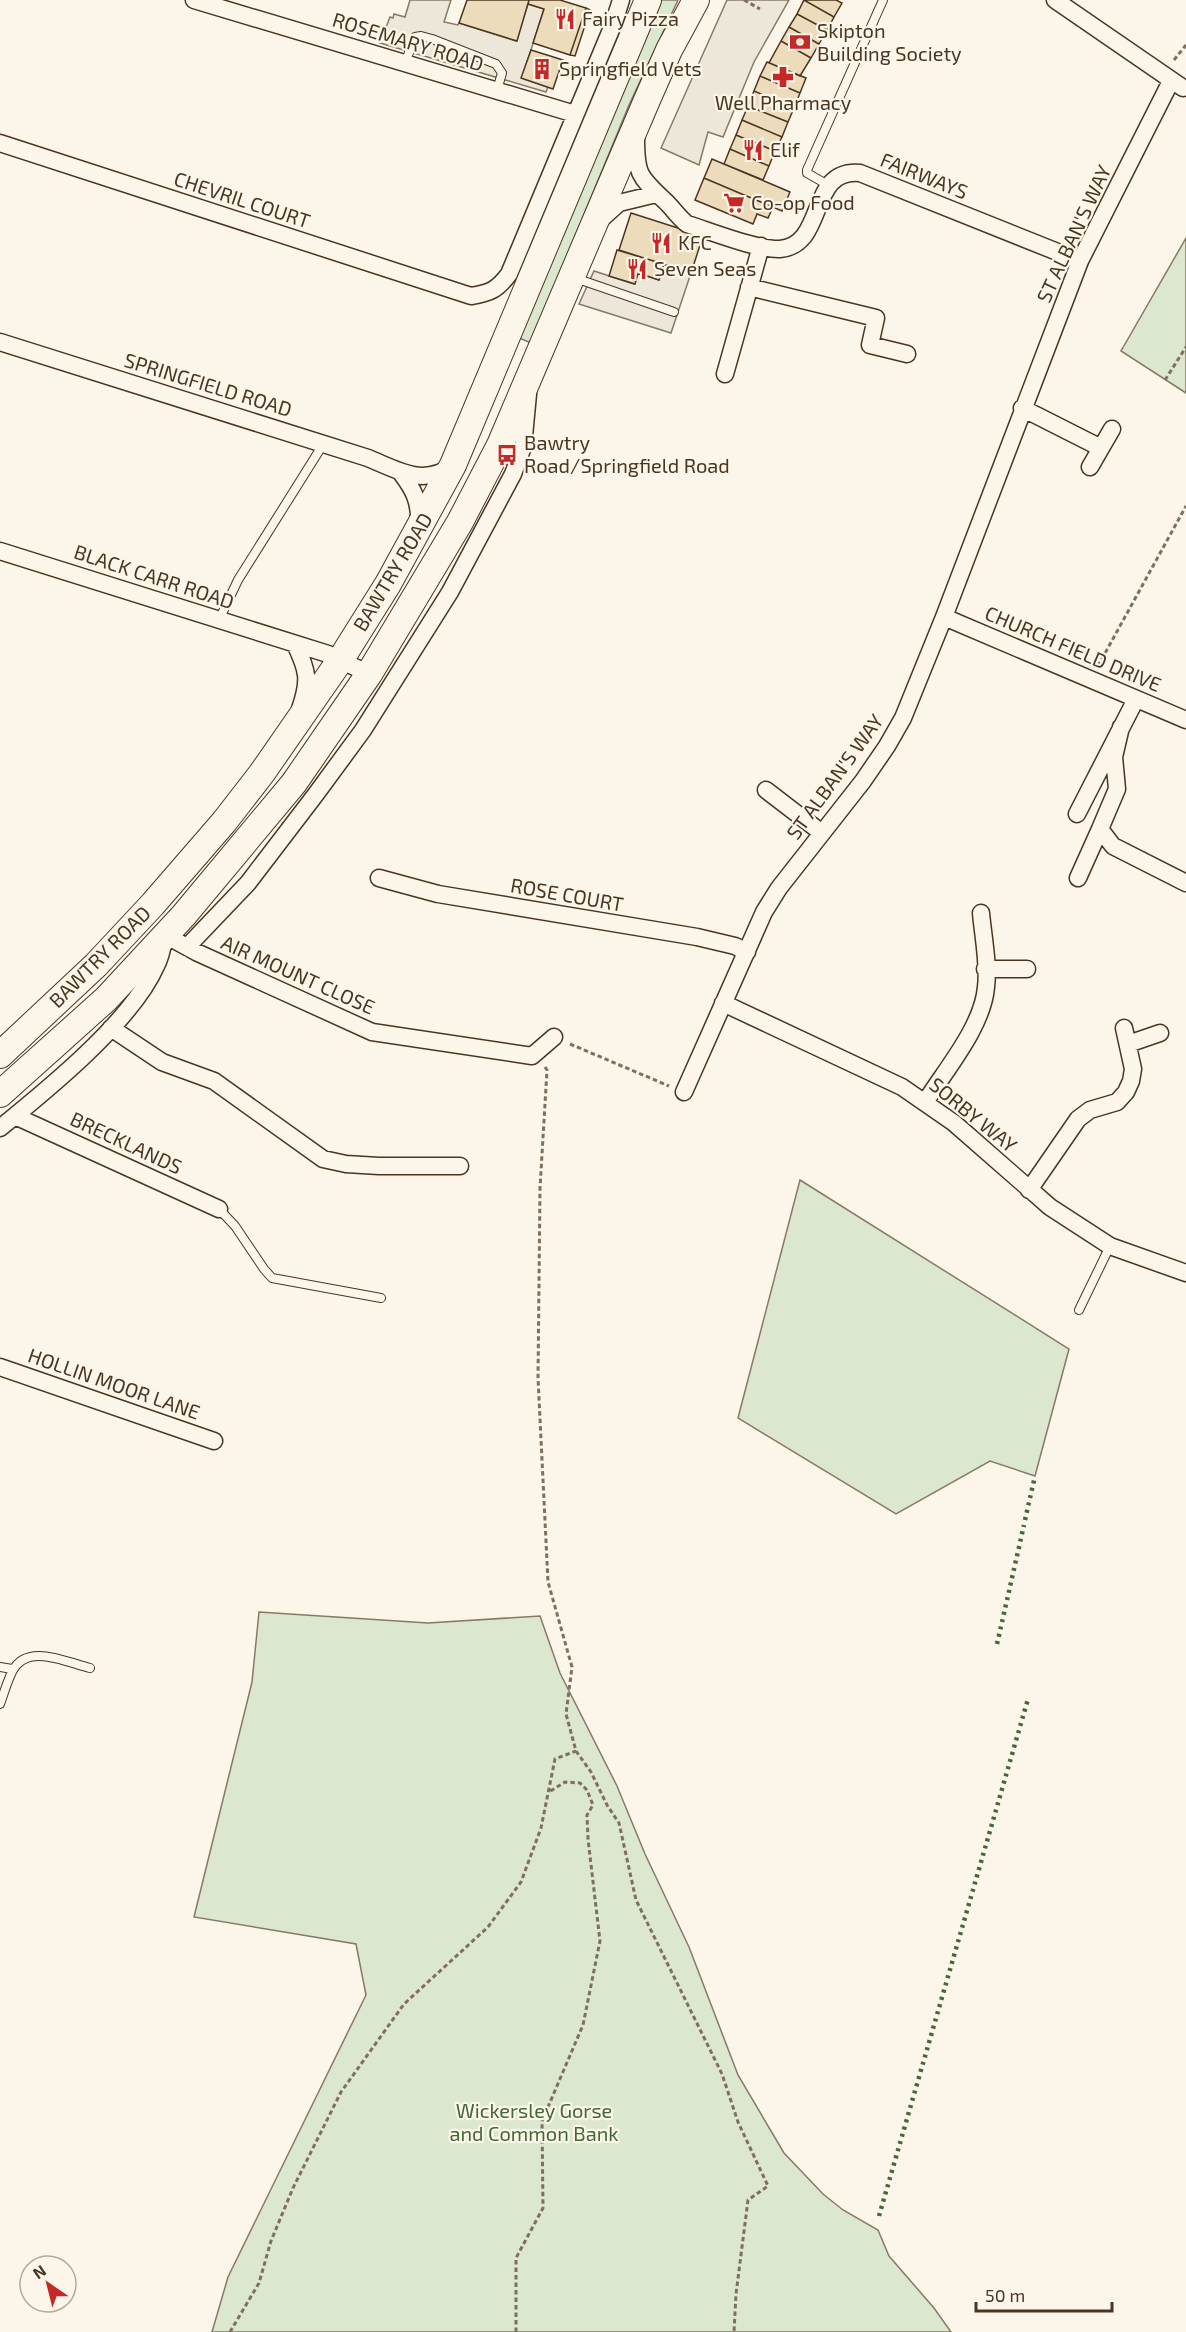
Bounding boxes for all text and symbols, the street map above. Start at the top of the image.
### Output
place label: Fairy Pizza [582,6,679,30]
street label: ROSEMARY ROAD [330,7,487,75]
restaurant icon: Fairy Pizza [553,7,577,31]
place label: Skipton Building Society [817,18,962,65]
bank icon: Skipton Building Society [788,30,812,54]
place label: Springfield Vets [559,56,702,80]
building icon: Springfield Vets [530,57,554,81]
pharmacy icon: Well Pharmacy [771,65,795,89]
place label: Well Pharmacy [715,90,852,114]
place label: Elif [770,137,800,161]
restaurant icon: Elif [741,138,765,162]
street label: FAIRWAYS [877,147,972,203]
street label: ST ALBAN'S WAY [1031,160,1116,306]
street label: CHEVRIL COURT [171,166,314,232]
place label: Co-op Food [751,190,855,214]
supermarket icon: Co-op Food [722,191,746,215]
place label: KFC [678,230,712,254]
restaurant icon: KFC [649,231,673,255]
place label: Seven Seas [654,256,756,280]
restaurant icon: Seven Seas [625,257,649,281]
street label: SPRINGFIELD ROAD [122,347,295,421]
place label: Bawtry Road/Springfield Road [524,430,730,477]
bus stop icon: Bawtry Road/Springfield Road [495,443,519,467]
street label: BAWTRY ROAD [347,508,437,635]
street label: BLACK CARR ROAD [71,539,237,613]
street label: CHURCH FIELD DRIVE [982,600,1165,696]
street label: ST ALBAN'S WAY [781,709,888,844]
street label: ROSE COURT [509,872,626,916]
street label: BAWTRY ROAD [43,900,155,1012]
street label: AIR MOUNT CLOSE [218,929,379,1019]
street label: SORBY WAY [925,1072,1023,1157]
street label: BRECKLANDS [67,1106,186,1178]
street label: HOLLIN MOOR LANE [25,1342,203,1424]
park label: Wickersley Gorse and Common Bank [450,2098,618,2145]
north arrow [18,2254,78,2314]
text: N [29,2260,49,2282]
scale bar [976,2275,1112,2313]
text: 50 m [985,2284,1025,2306]

